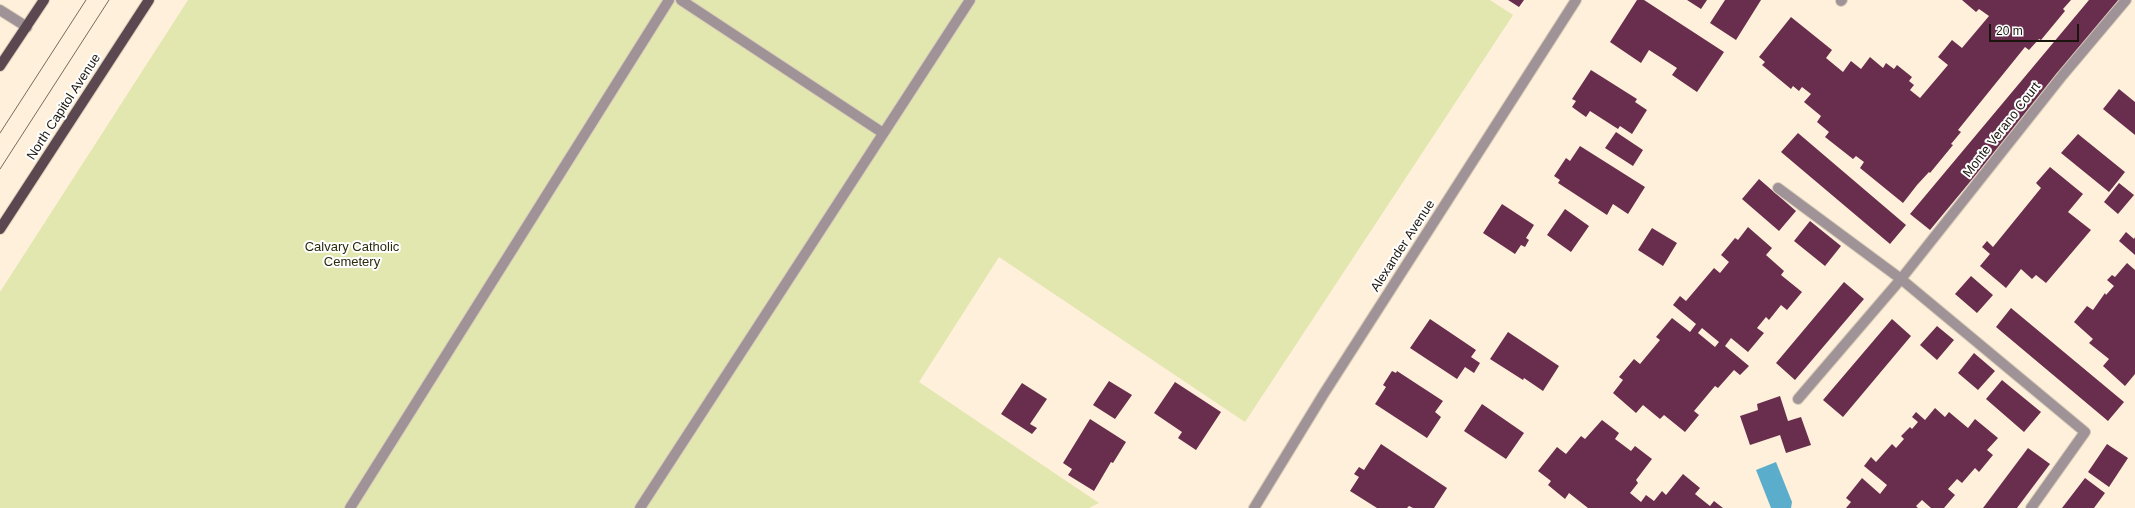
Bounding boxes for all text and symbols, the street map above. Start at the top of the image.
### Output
scale bar [1991,16,2081,42]
text: 20 m [1996,24,2023,38]
street label: North Capitol Avenue [24,51,104,163]
street label: Monte Verano Court [1960,79,2044,181]
street label: Alexander Avenue [1368,197,1438,295]
park label: Calvary Catholic Cemetery [305,239,399,270]

